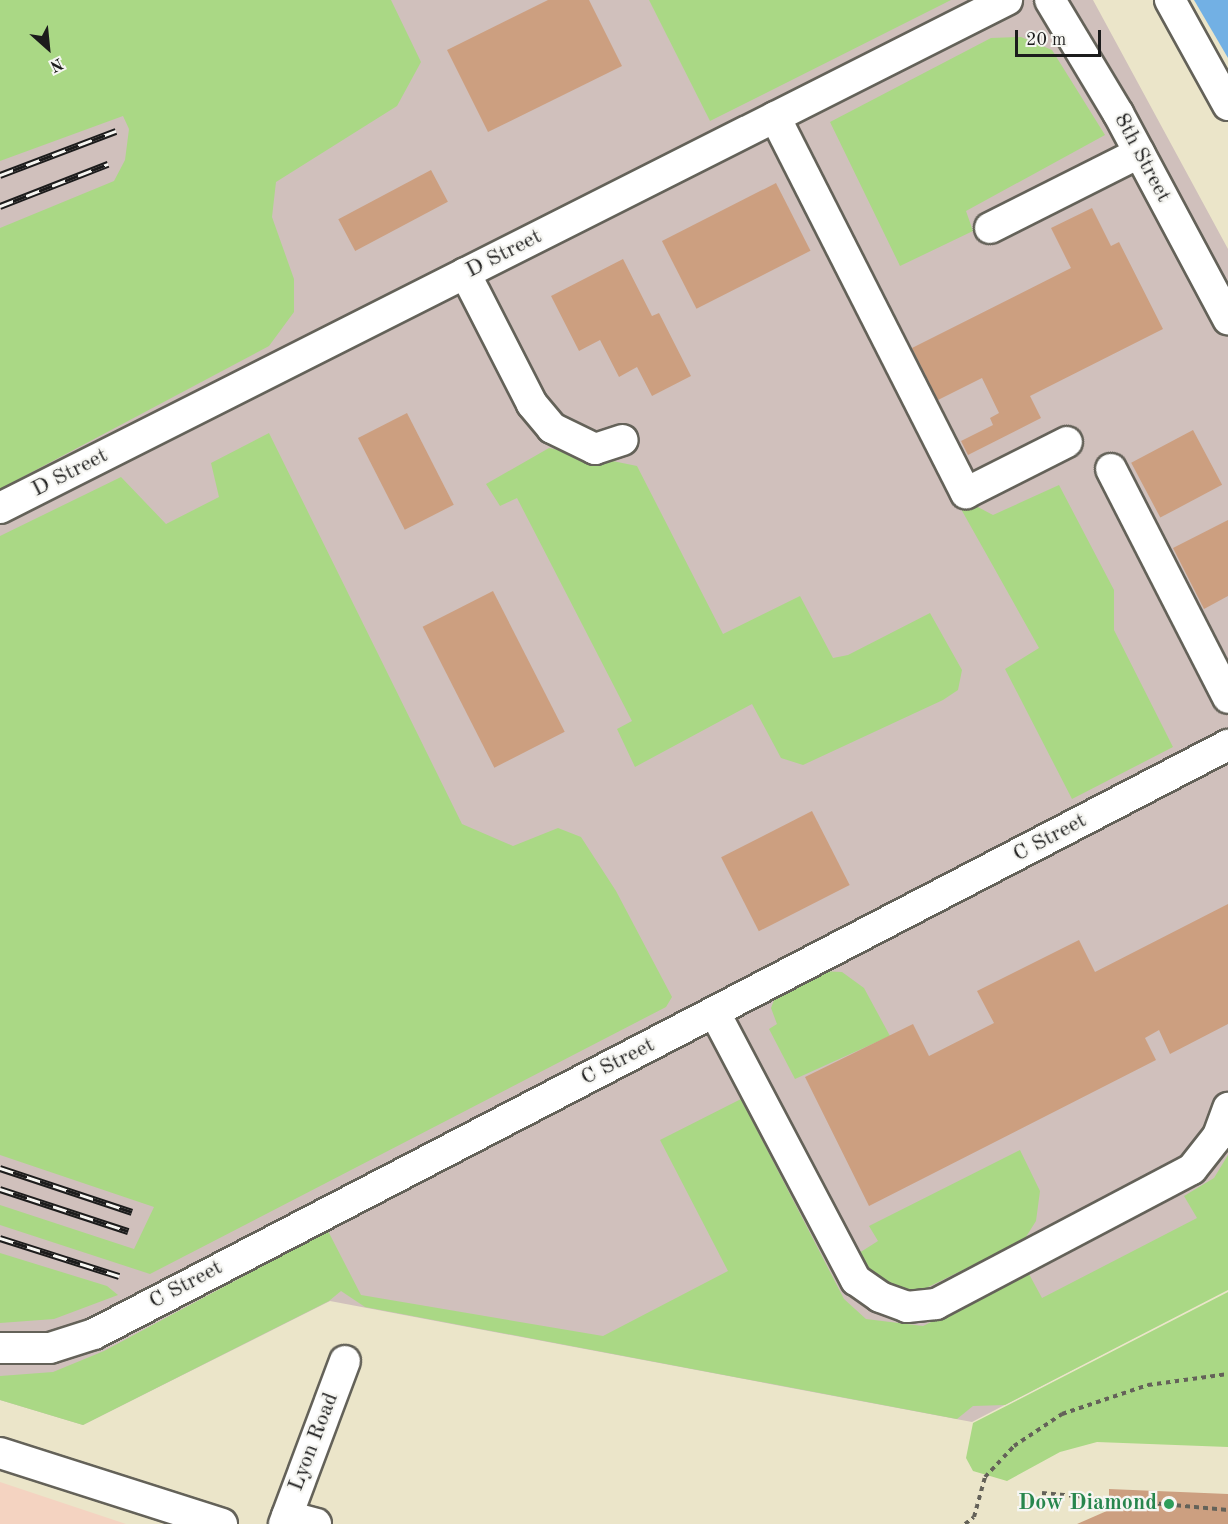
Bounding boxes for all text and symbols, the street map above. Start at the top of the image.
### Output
north arrow [18,18,78,78]
scale bar [1018,18,1104,56]
text: 20 m [1026,31,1066,49]
text: N [47,54,65,74]
street label: 8th Street [1108,109,1176,207]
street label: D Street [462,224,546,284]
street label: D Street [28,443,112,503]
street label: C Street [1009,808,1091,868]
street label: C Street [577,1032,659,1092]
street label: C Street [145,1255,227,1315]
street label: Lyon Road [283,1389,345,1495]
place label: Dow Diamond [1018,1491,1157,1517]
marker: Dow Diamond [1162,1497,1176,1511]

